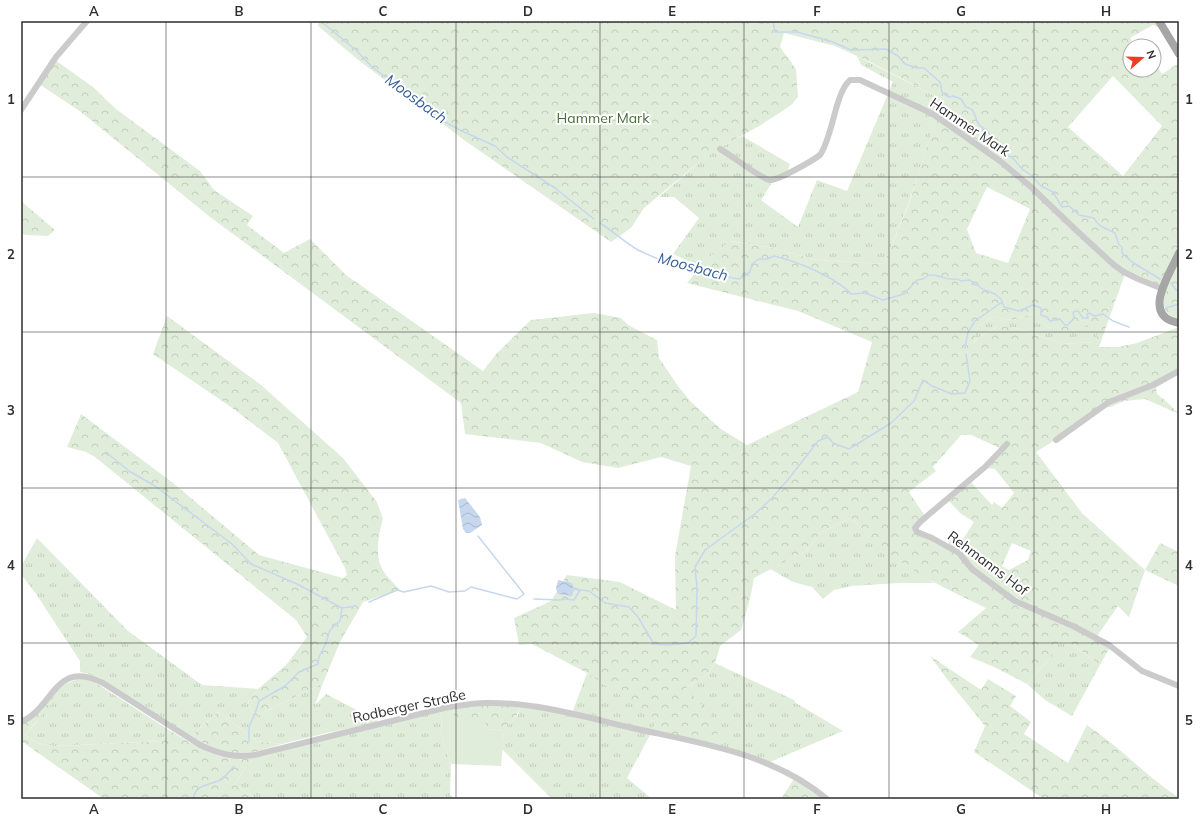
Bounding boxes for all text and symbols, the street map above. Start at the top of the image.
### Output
text: A [89,3,99,19]
text: B [235,3,244,19]
text: C [379,3,388,19]
text: D [523,3,533,19]
text: E [668,3,676,19]
text: F [813,3,821,19]
text: G [956,3,966,19]
text: H [1101,3,1111,19]
north arrow [1122,38,1162,78]
text: N [1143,48,1159,61]
water label: Moosbach [382,70,451,127]
text: 1 [7,91,15,107]
text: 1 [1185,91,1193,107]
street label: Hammer Mark [927,94,1014,161]
park label: Hammer Mark [557,109,650,127]
text: 2 [7,246,15,262]
text: 2 [1185,246,1193,262]
water label: Moosbach [656,248,730,285]
text: 3 [7,402,15,418]
text: 3 [1185,402,1193,418]
street label: Rehmanns Hof [944,527,1032,599]
text: 4 [7,557,15,573]
text: 4 [1185,557,1193,573]
street label: Rodberger Straße [351,685,467,727]
text: 5 [7,712,15,728]
text: 5 [1185,712,1193,728]
text: A [89,801,99,817]
text: B [235,801,244,817]
text: C [379,801,388,817]
text: D [523,801,533,817]
text: E [668,801,676,817]
text: F [813,801,821,817]
text: G [956,801,966,817]
text: H [1101,801,1111,817]

